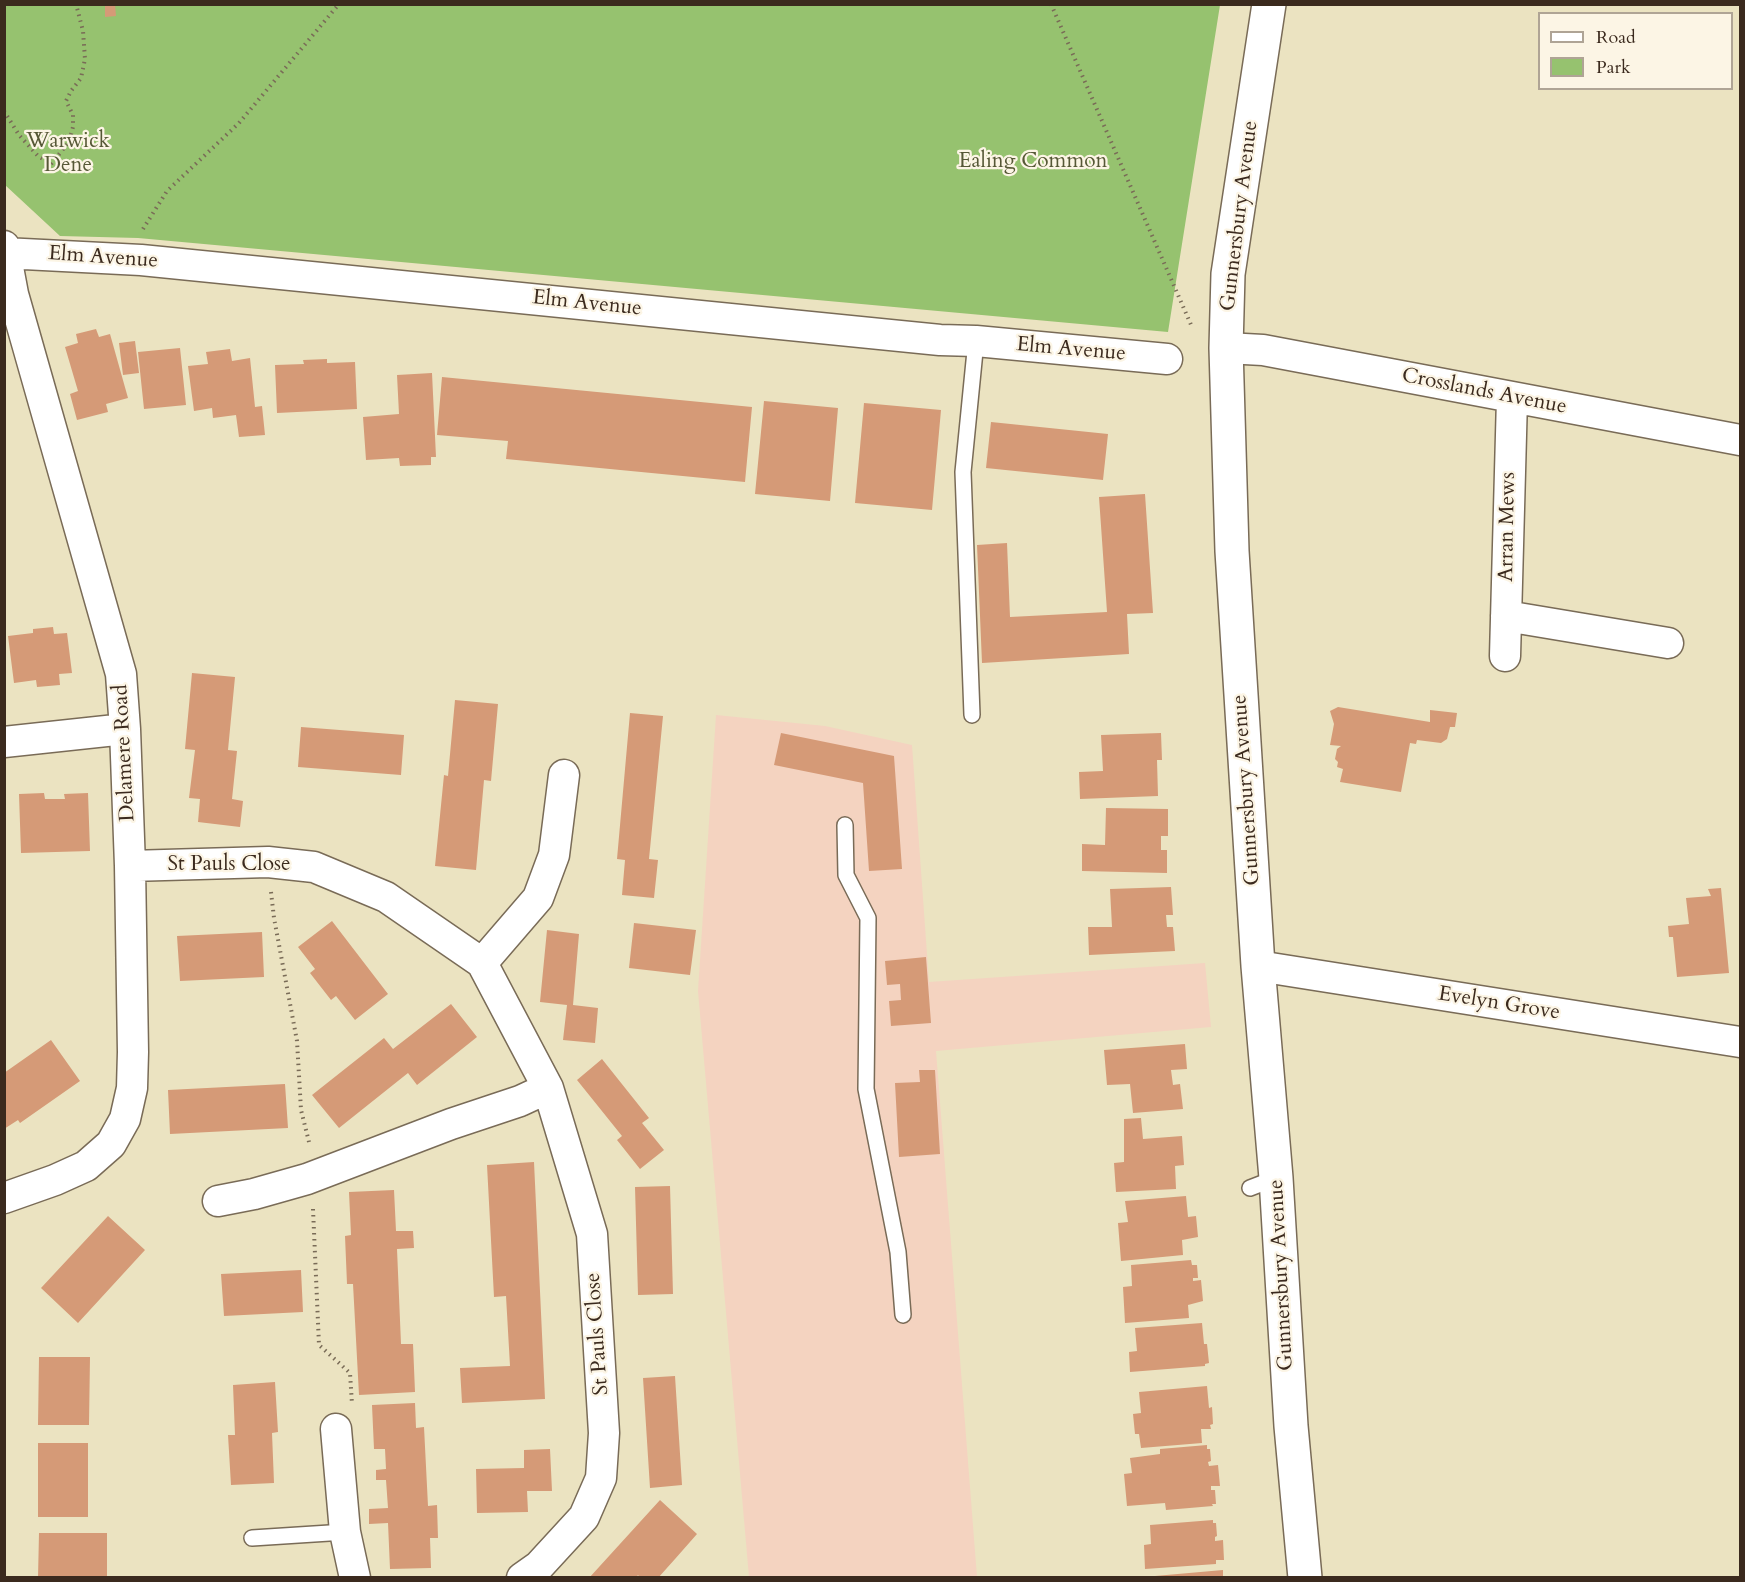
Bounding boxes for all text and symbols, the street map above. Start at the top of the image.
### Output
legend [1538,12,1733,90]
text: Road [1596,25,1636,50]
text: Park [1596,55,1631,80]
street label: Gunnersbury Avenue [1216,119,1264,313]
park label: Warwick Dene [26,129,110,179]
park label: Ealing Common [959,149,1107,175]
street label: Elm Avenue [47,242,159,274]
street label: Elm Avenue [531,286,643,322]
street label: Elm Avenue [1015,333,1127,367]
street label: Crosslands Avenue [1399,364,1569,420]
street label: Arran Mews [1494,472,1522,582]
street label: Delamere Road [109,684,141,822]
street label: Gunnersbury Avenue [1228,694,1266,886]
street label: St Pauls Close [167,852,291,878]
street label: Evelyn Grove [1436,982,1562,1026]
street label: Gunnersbury Avenue [1264,1179,1300,1371]
street label: St Pauls Close [581,1272,615,1396]

